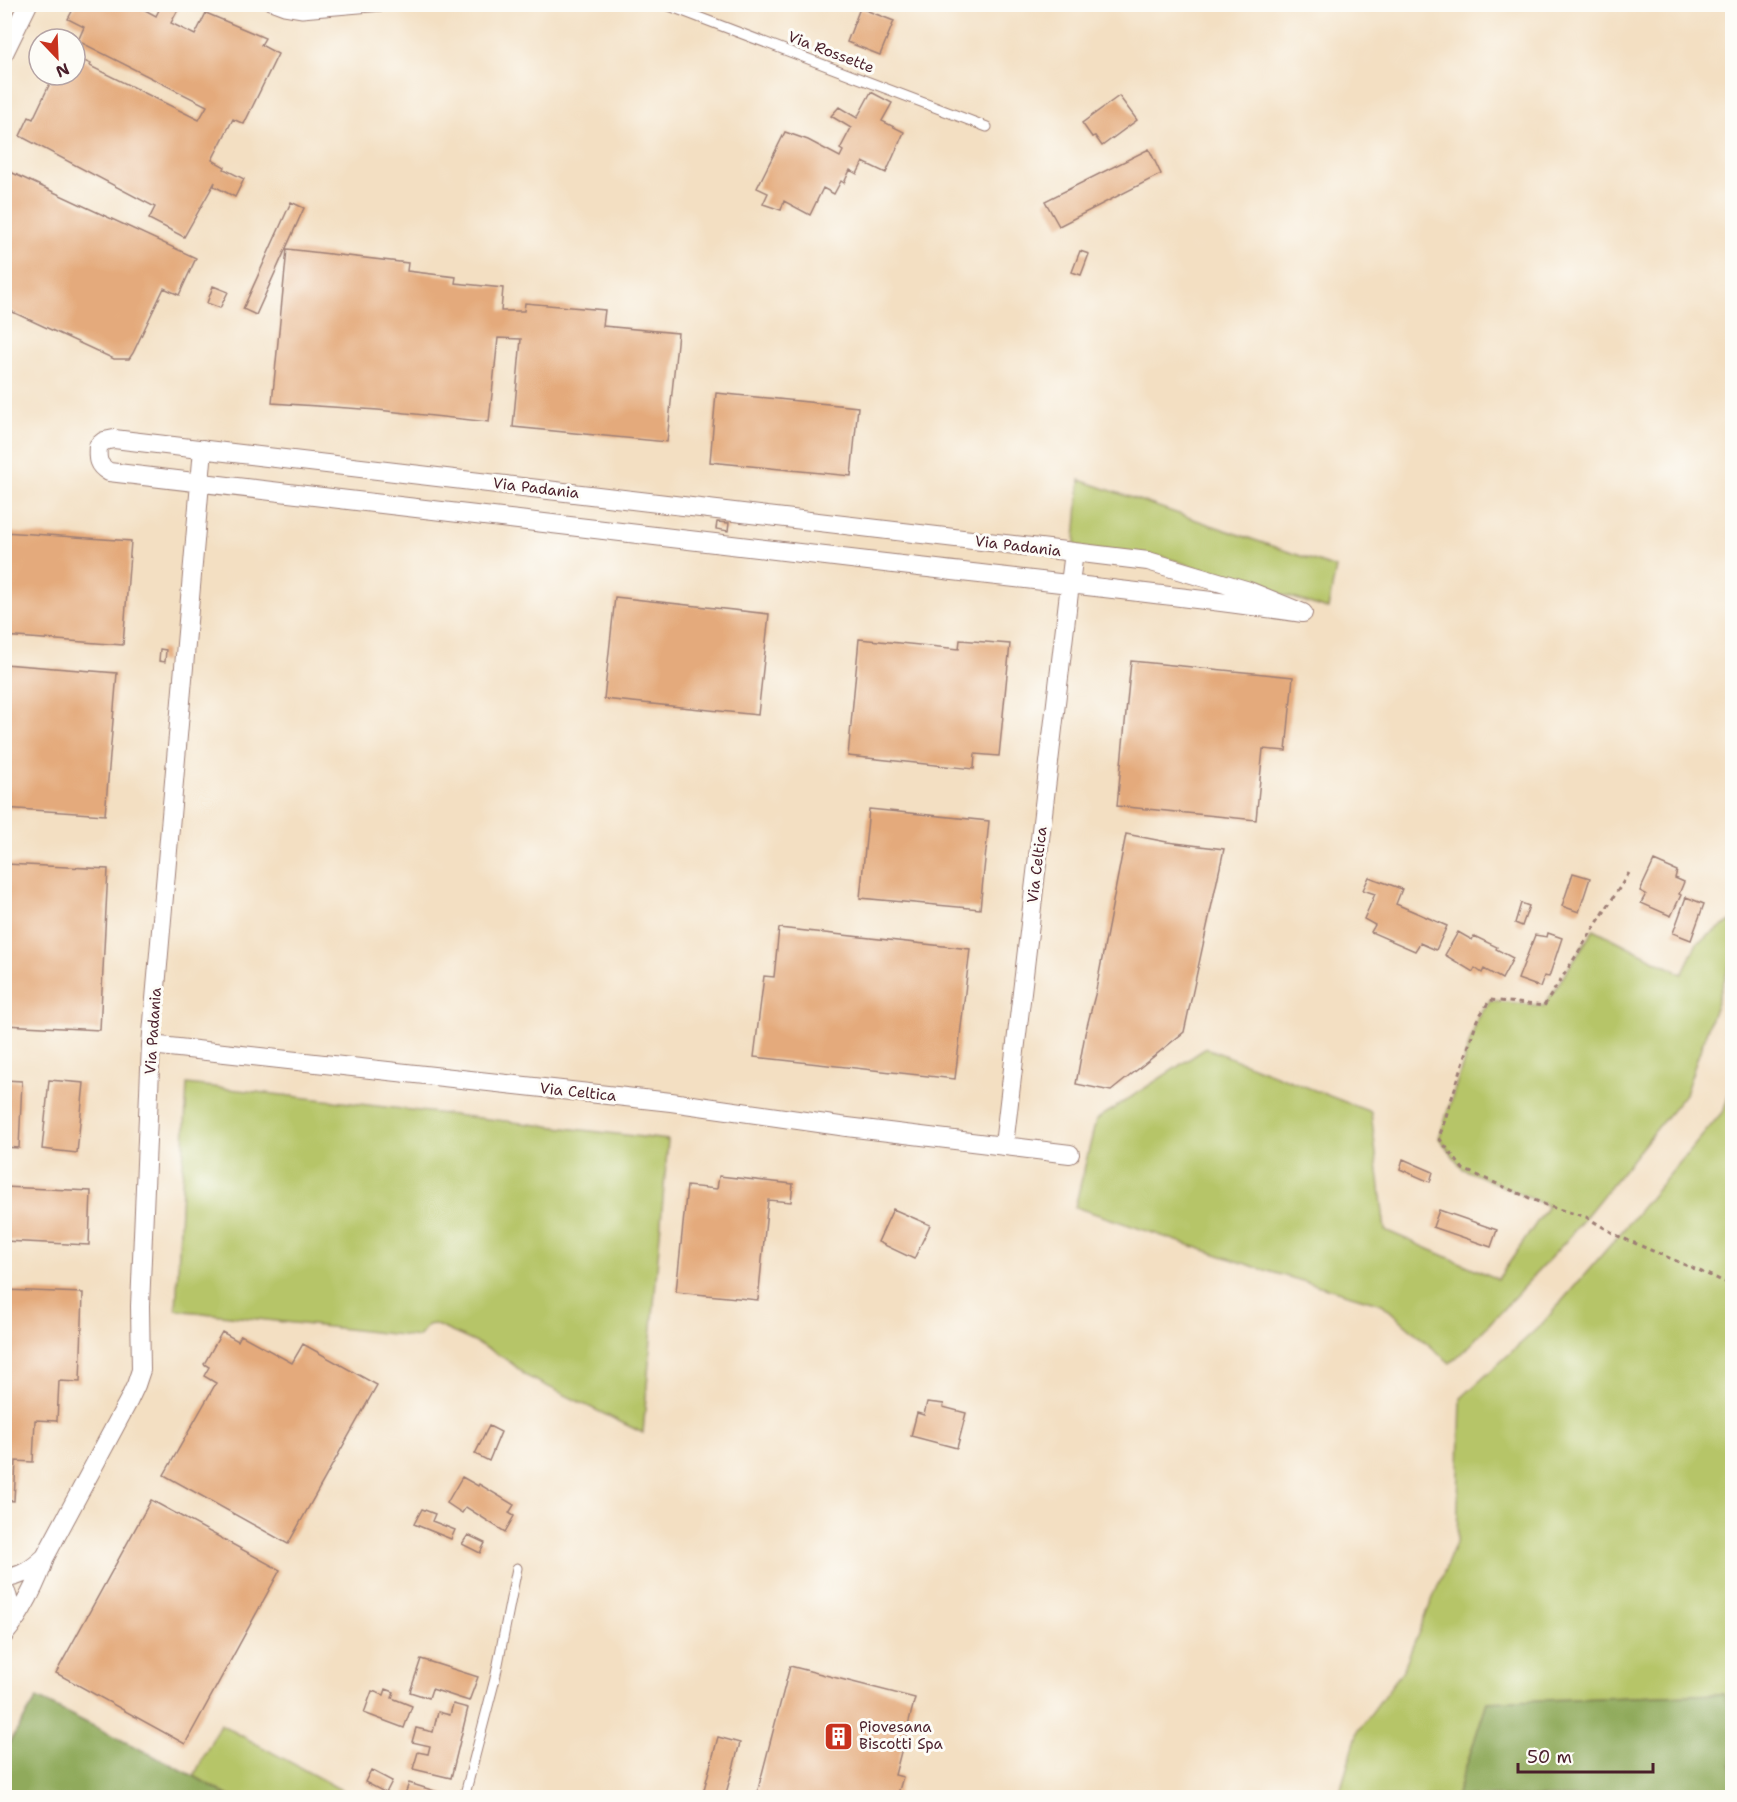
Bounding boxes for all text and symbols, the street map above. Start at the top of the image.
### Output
street label: Via Rossette [785,26,877,78]
north arrow [27,27,87,87]
text: N [53,58,73,82]
street label: Via Padania [492,473,581,503]
street label: Via Padania [974,531,1063,561]
street label: Via Celtica [1022,825,1052,904]
street label: Via Padania [140,986,166,1075]
street label: Via Celtica [539,1078,618,1106]
place label: Piovesana Biscotti Spa [859,1717,944,1754]
building icon: Piovesana Biscotti Spa [822,1720,854,1752]
scale bar [1518,1736,1653,1774]
text: 50 m [1527,1745,1572,1769]

